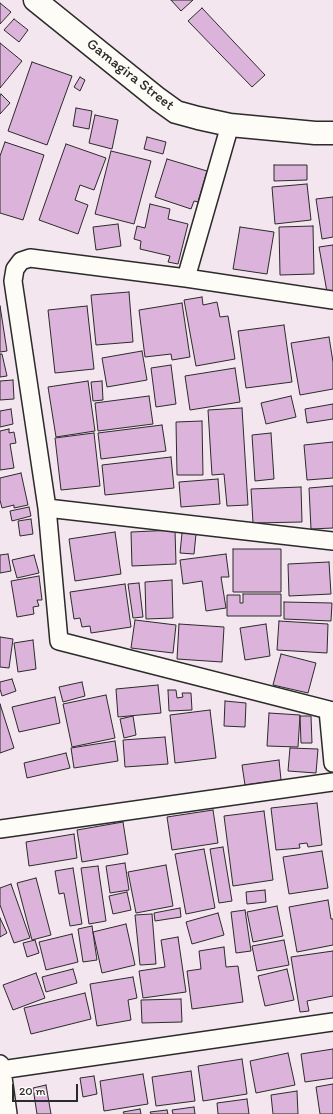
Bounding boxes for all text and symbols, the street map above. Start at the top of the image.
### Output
street label: Gamagira Street [83,35,177,115]
scale bar [14,1076,80,1102]
text: 20 m [19,1084,46,1098]

